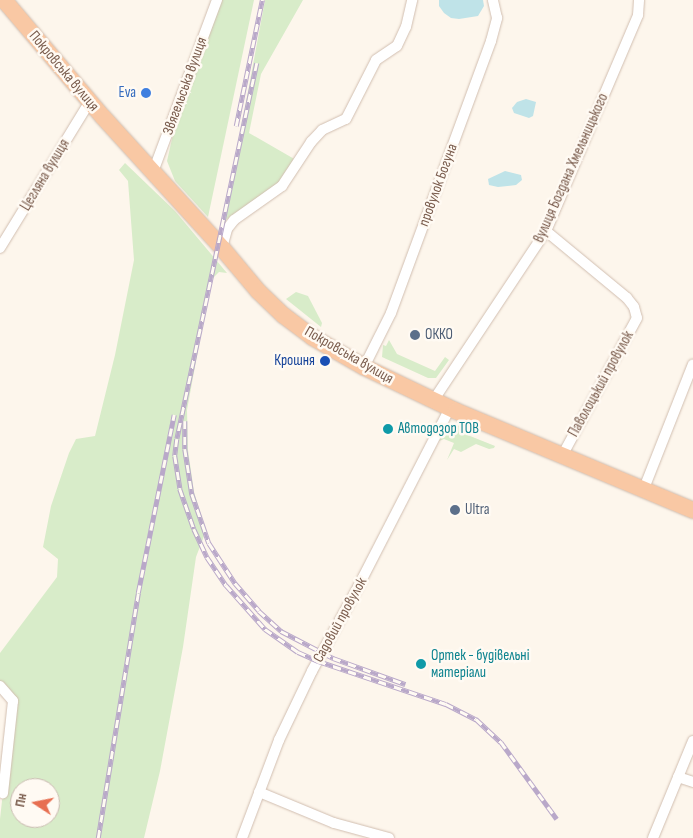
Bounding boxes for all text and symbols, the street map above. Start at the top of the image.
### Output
street label: Покровська вулиця [25,27,103,115]
street label: Звягельська вулиця [159,35,211,137]
place label: Eva [118,84,136,102]
marker: Eva [140,87,152,99]
street label: вулиця Богдана Хмельницького [530,90,612,246]
street label: Цегляна вулиця [17,136,73,214]
street label: провулок Богуна [415,141,461,229]
street label: Покровська вулиця [301,322,397,388]
place label: ОККО [425,326,453,344]
street label: Паволоцький провулок [564,328,638,440]
marker: ОККО [409,329,421,341]
place label: Крошня [274,352,315,370]
marker: Крошня [319,355,331,367]
place label: Автодозор ТОВ [398,420,479,438]
marker: Автодозор ТОВ [382,423,394,435]
place label: Ultra [465,501,490,519]
marker: Ultra [449,504,461,516]
street label: Садовий провулок [309,574,371,666]
place label: Ортек - будівельні матеріали [431,646,529,681]
marker: Ортек - будівельні матеріали [415,658,427,670]
north arrow [10,778,60,828]
text: Пн [11,792,30,809]

